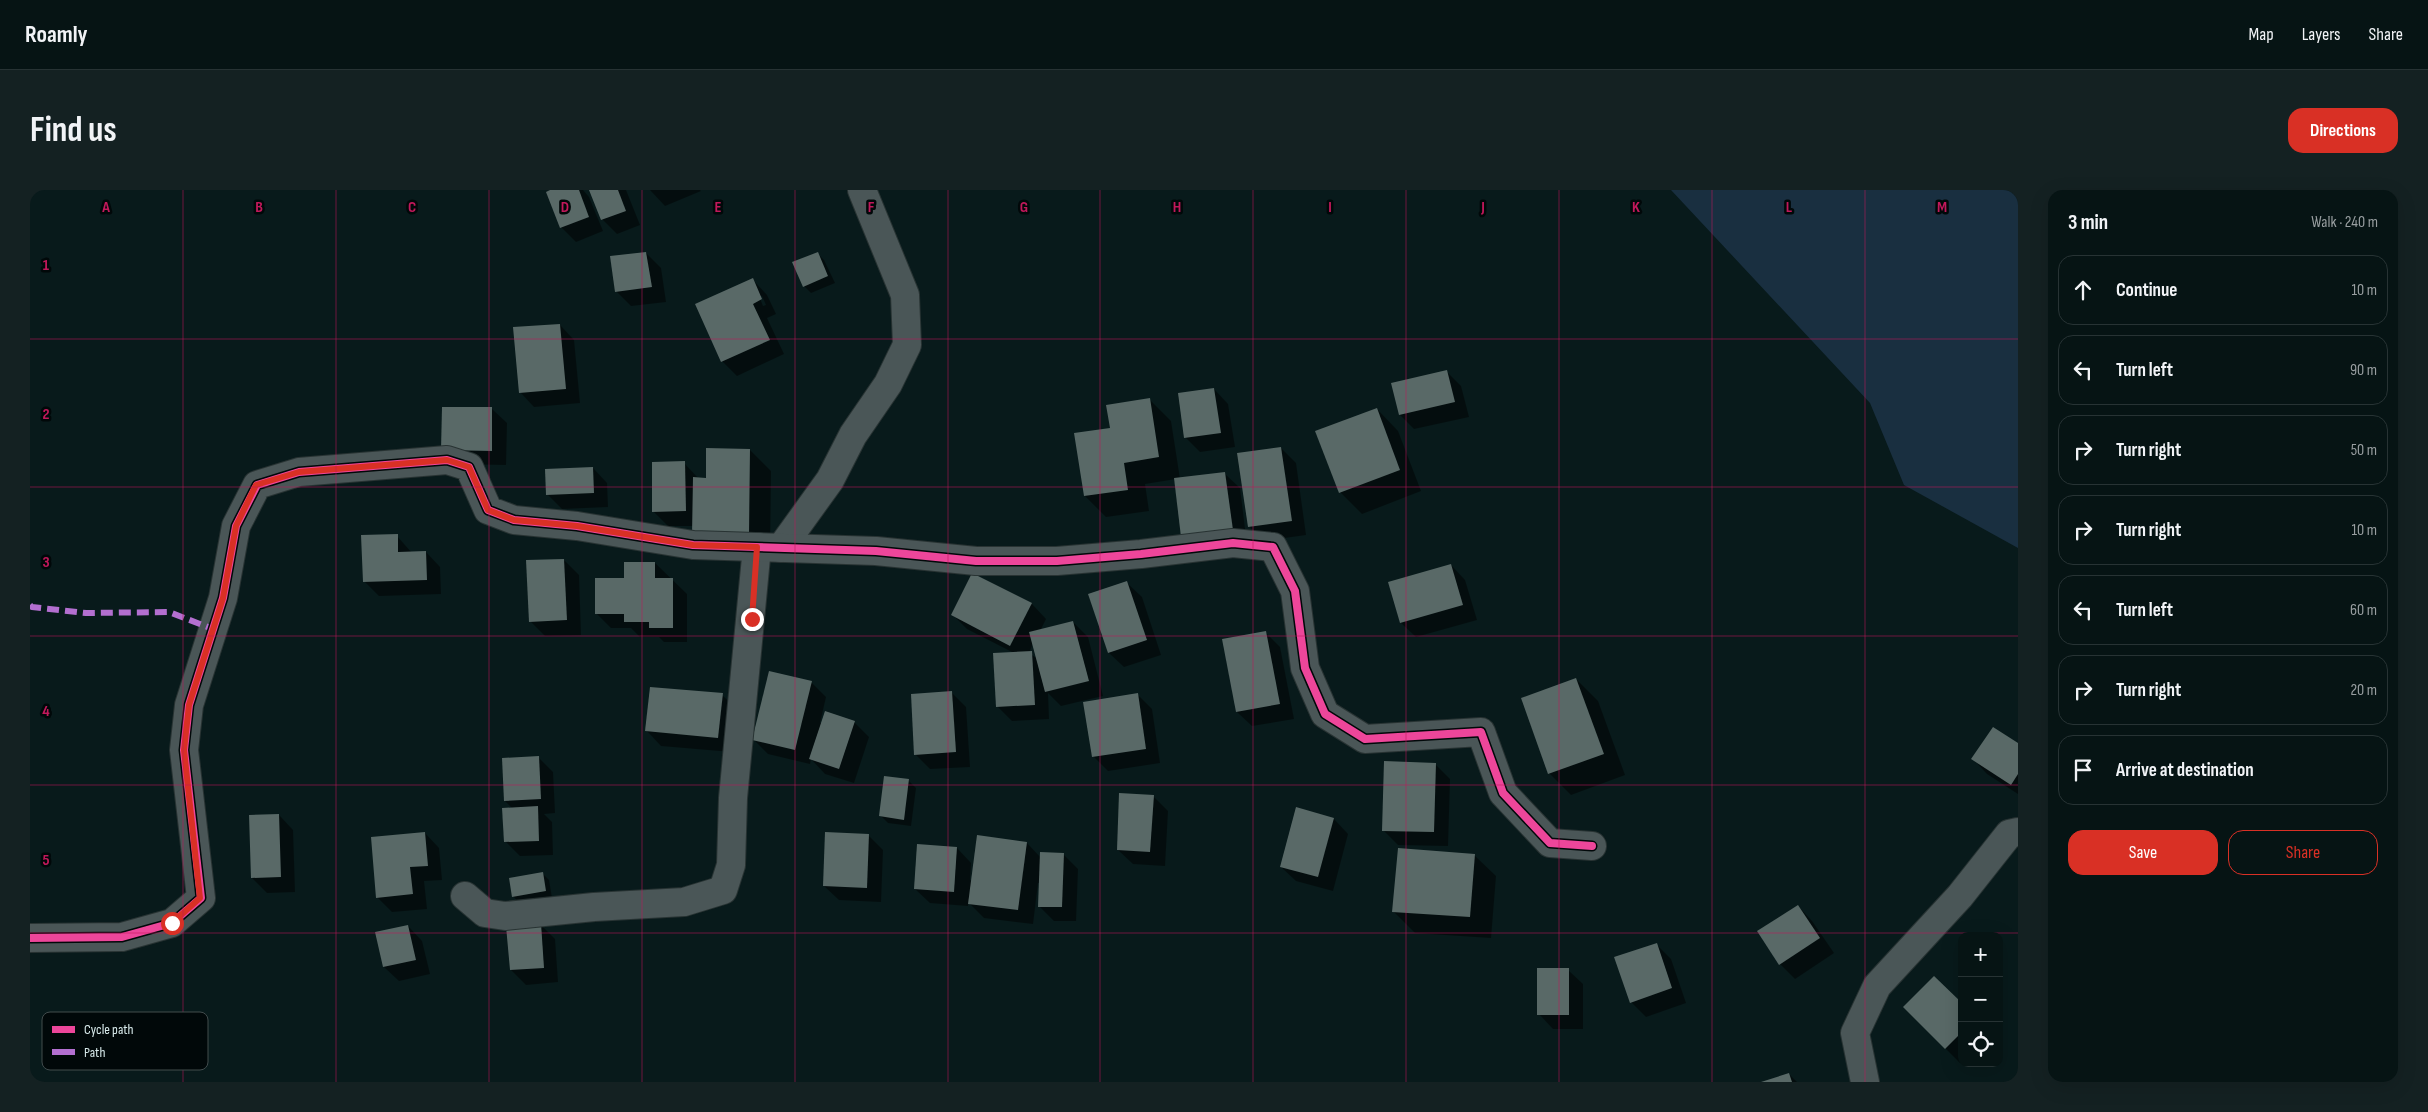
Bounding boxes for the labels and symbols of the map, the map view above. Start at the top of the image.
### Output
text: A [101,198,110,217]
text: B [255,198,263,217]
text: C [408,198,416,217]
text: D [561,198,569,217]
text: E [715,198,722,217]
text: F [868,198,875,217]
text: G [1020,198,1028,217]
text: H [1173,198,1181,217]
text: I [1328,198,1332,217]
text: J [1480,198,1485,217]
text: K [1632,198,1640,217]
text: L [1786,198,1793,217]
text: M [1937,198,1947,217]
text: 1 [43,256,50,275]
text: 2 [42,405,50,424]
text: 3 [42,553,50,572]
route end [741,608,764,631]
text: 4 [42,702,50,721]
text: 5 [42,851,50,870]
route start [161,912,184,935]
legend [42,1012,208,1070]
text: Cycle path [84,1021,134,1038]
text: Path [84,1044,105,1061]

